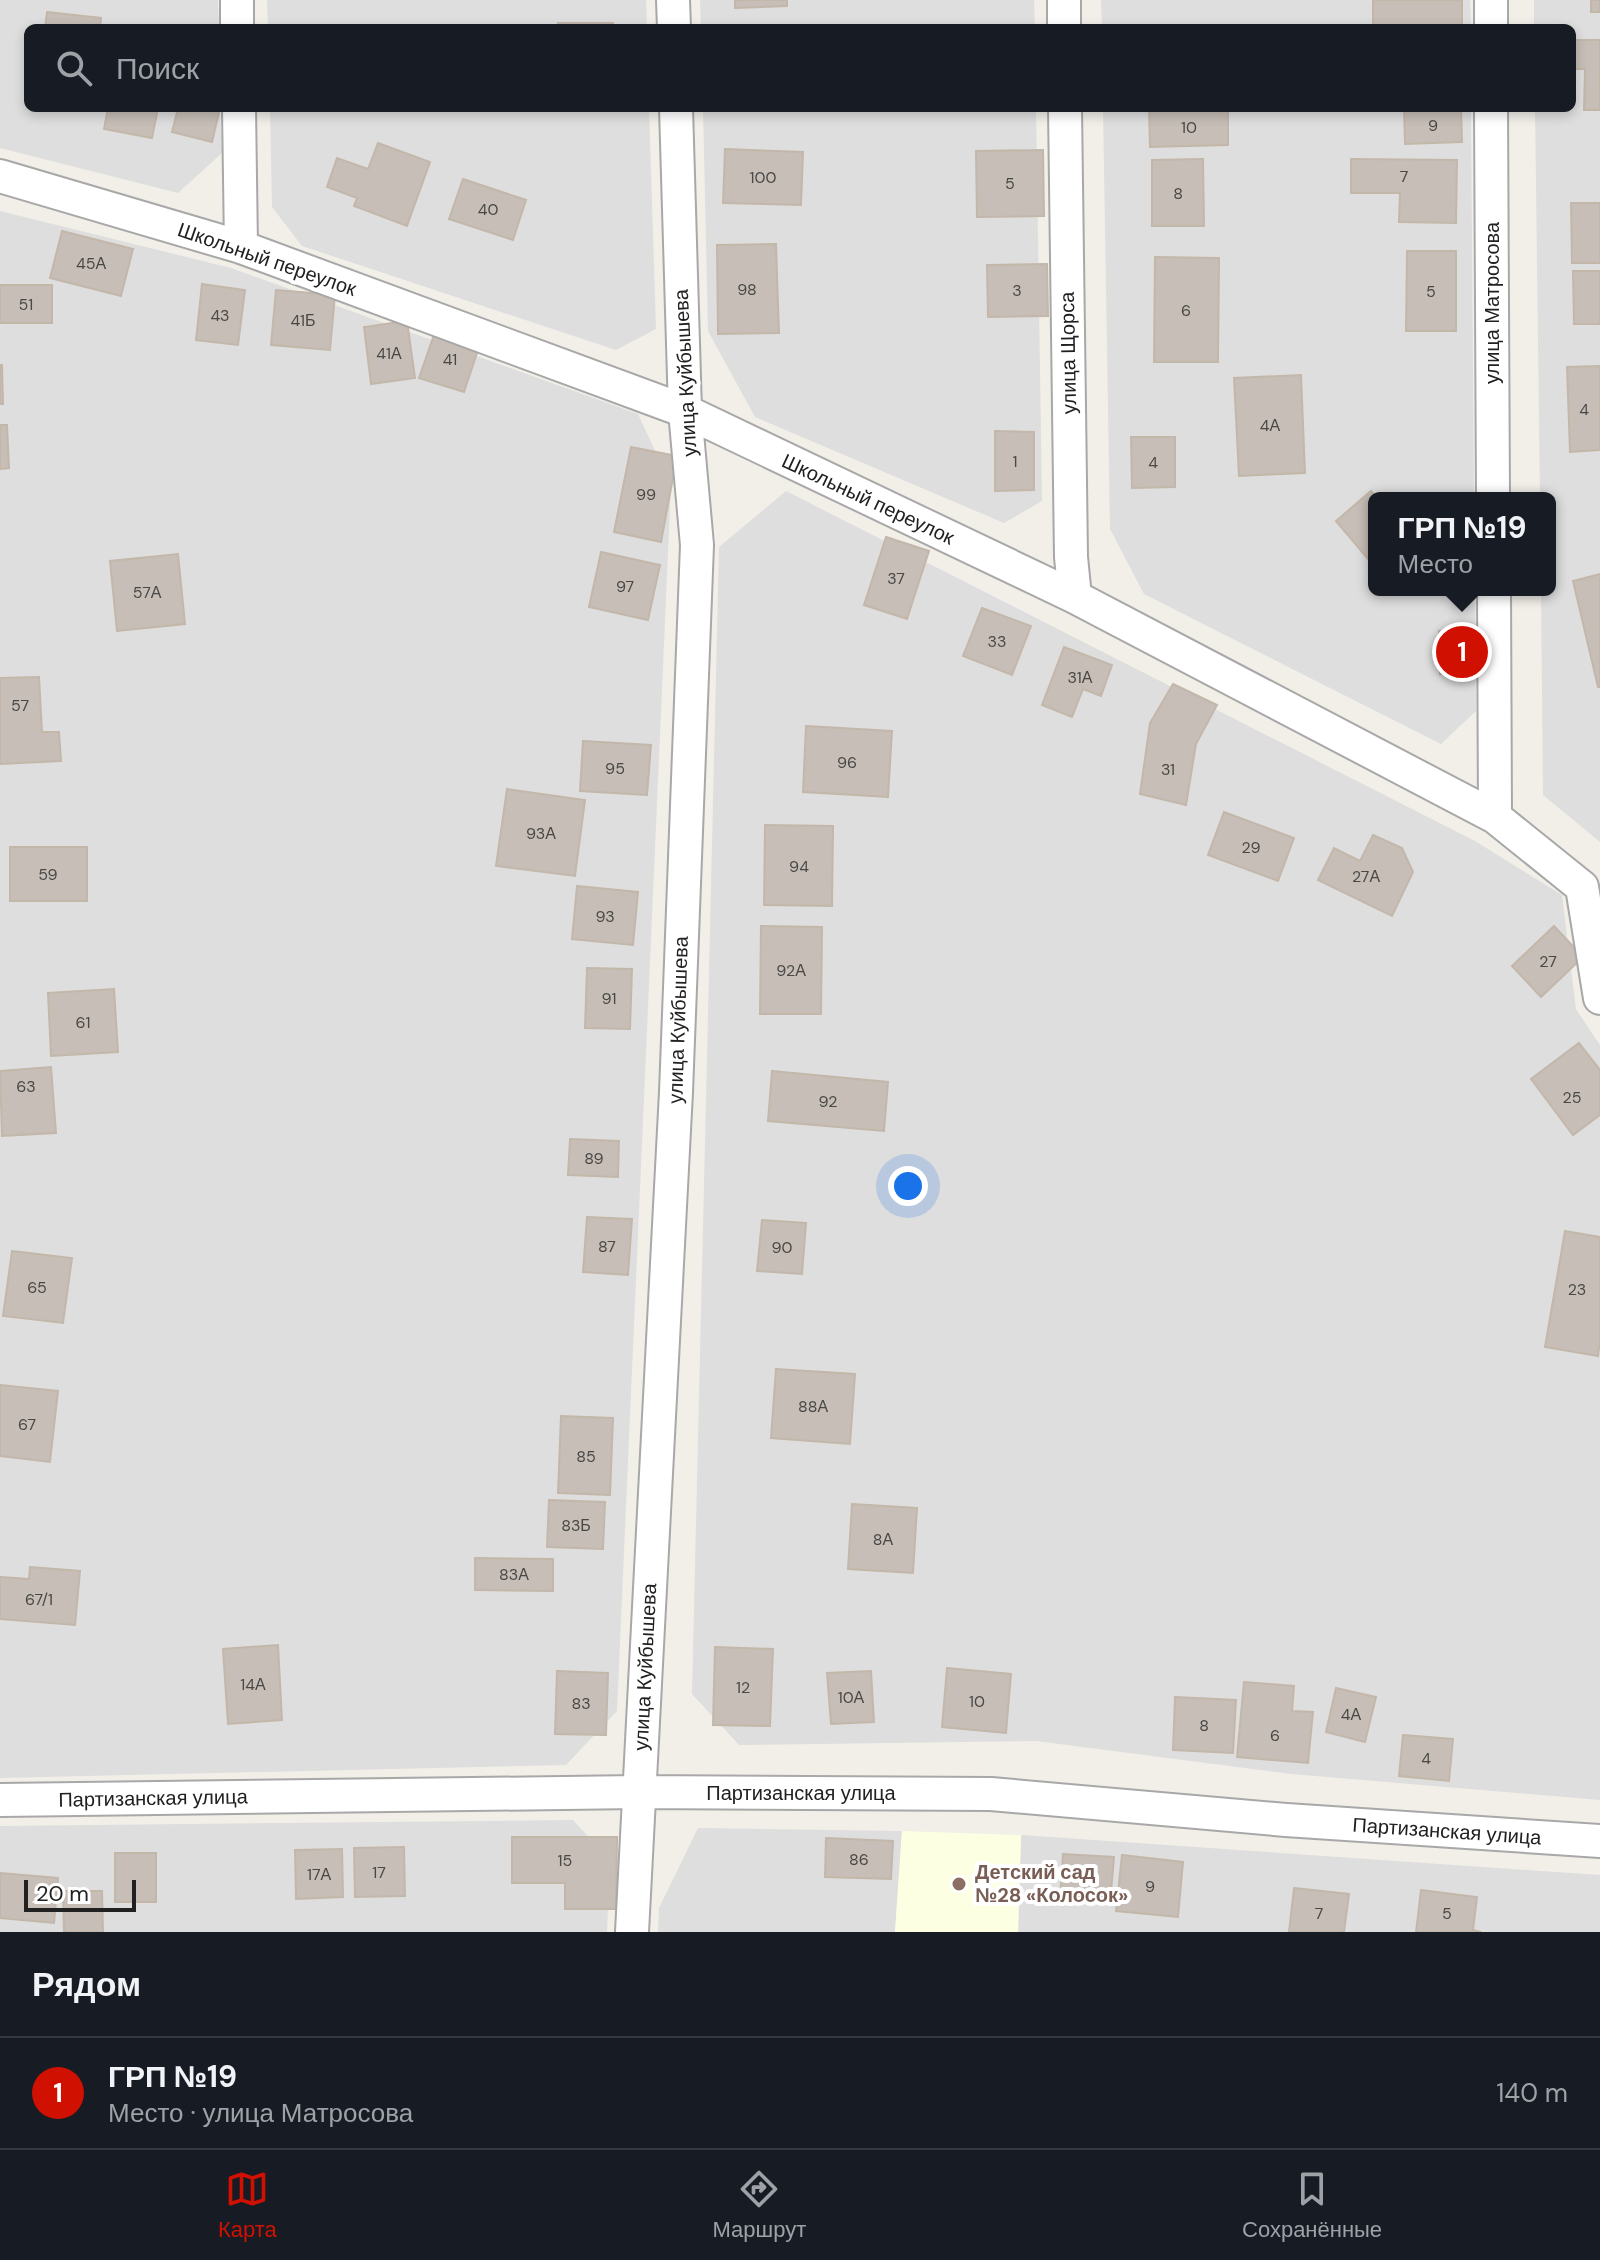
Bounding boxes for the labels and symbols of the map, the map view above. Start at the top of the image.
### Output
house number: 9 [1428,115,1438,136]
house number: 10 [1181,117,1197,138]
house number: 7 [1400,166,1408,187]
house number: 100 [750,167,776,188]
house number: 5 [1005,173,1015,194]
house number: 8 [1173,183,1183,204]
house number: 40 [478,199,498,220]
street label: Школьный переулок [174,216,360,302]
street label: улица Матросова [1479,221,1505,384]
house number: 45А [76,253,106,274]
house number: 98 [737,279,757,300]
house number: 3 [1012,280,1022,301]
house number: 5 [1426,281,1436,302]
street label: улица Куйбышева [668,288,702,457]
street label: улица Щорса [1054,291,1082,414]
house number: 51 [19,294,33,315]
house number: 6 [1181,300,1191,321]
house number: 43 [210,305,230,326]
house number: 41Б [290,310,316,331]
house number: 41А [376,343,402,364]
house number: 41 [443,349,457,370]
house number: 4 [1579,399,1589,420]
house number: 4А [1260,415,1281,436]
street label: Школьный переулок [778,448,959,550]
house number: 1 [1013,451,1018,472]
house number: 4 [1148,452,1158,473]
house number: 99 [636,484,656,505]
house number: 37 [887,568,905,589]
house number: 97 [616,576,634,597]
house number: 57А [133,582,162,603]
pin: 1 [1436,622,1488,682]
house number: 33 [988,631,1006,652]
house number: 31А [1068,667,1093,688]
house number: 57 [11,695,29,716]
house number: 96 [837,752,857,773]
house number: 95 [605,758,625,779]
house number: 31 [1161,759,1175,780]
house number: 93А [526,823,556,844]
house number: 29 [1241,837,1261,858]
house number: 94 [789,856,809,877]
house number: 59 [38,864,58,885]
house number: 27А [1352,866,1380,887]
house number: 93 [595,906,615,927]
street label: улица Куйбышева [662,935,694,1104]
house number: 27 [1539,951,1557,972]
house number: 92А [776,960,806,981]
house number: 91 [602,988,616,1009]
house number: 61 [75,1012,91,1033]
house number: 63 [16,1076,36,1097]
house number: 25 [1563,1087,1581,1108]
house number: 92 [819,1091,838,1112]
house number: 89 [584,1148,604,1169]
your location [888,1166,928,1206]
house number: 87 [598,1236,616,1257]
house number: 90 [772,1237,793,1258]
house number: 65 [27,1277,47,1298]
house number: 23 [1568,1279,1586,1300]
house number: 88А [798,1396,828,1417]
house number: 67 [18,1414,36,1435]
house number: 85 [576,1446,596,1467]
house number: 83Б [561,1515,591,1536]
house number: 8А [873,1529,894,1550]
house number: 83А [499,1564,529,1585]
street label: улица Куйбышева [628,1582,662,1751]
house number: 67/1 [25,1589,53,1610]
house number: 14А [240,1674,266,1695]
house number: 12 [736,1677,750,1698]
house number: 10А [838,1687,865,1708]
house number: 10 [969,1691,985,1712]
house number: 83 [571,1693,591,1714]
house number: 4А [1341,1704,1362,1725]
house number: 8 [1199,1715,1209,1736]
house number: 6 [1270,1725,1280,1746]
house number: 4 [1421,1748,1431,1769]
street label: Партизанская улица [706,1780,897,1806]
street label: Партизанская улица [58,1783,249,1813]
street label: Партизанская улица [1352,1811,1543,1851]
house number: 86 [849,1849,869,1870]
house number: 15 [558,1850,572,1871]
place label: Детский сад №28 «Колосок» [975,1859,1128,1908]
house number: 17 [372,1862,386,1883]
house number: 17А [307,1864,331,1885]
marker: Детский сад №28 «Колосок» [950,1875,968,1893]
scale bar [24,1876,136,1912]
house number: 9 [1145,1876,1155,1897]
house number: 7 [1315,1903,1323,1924]
house number: 5 [1442,1903,1452,1924]

